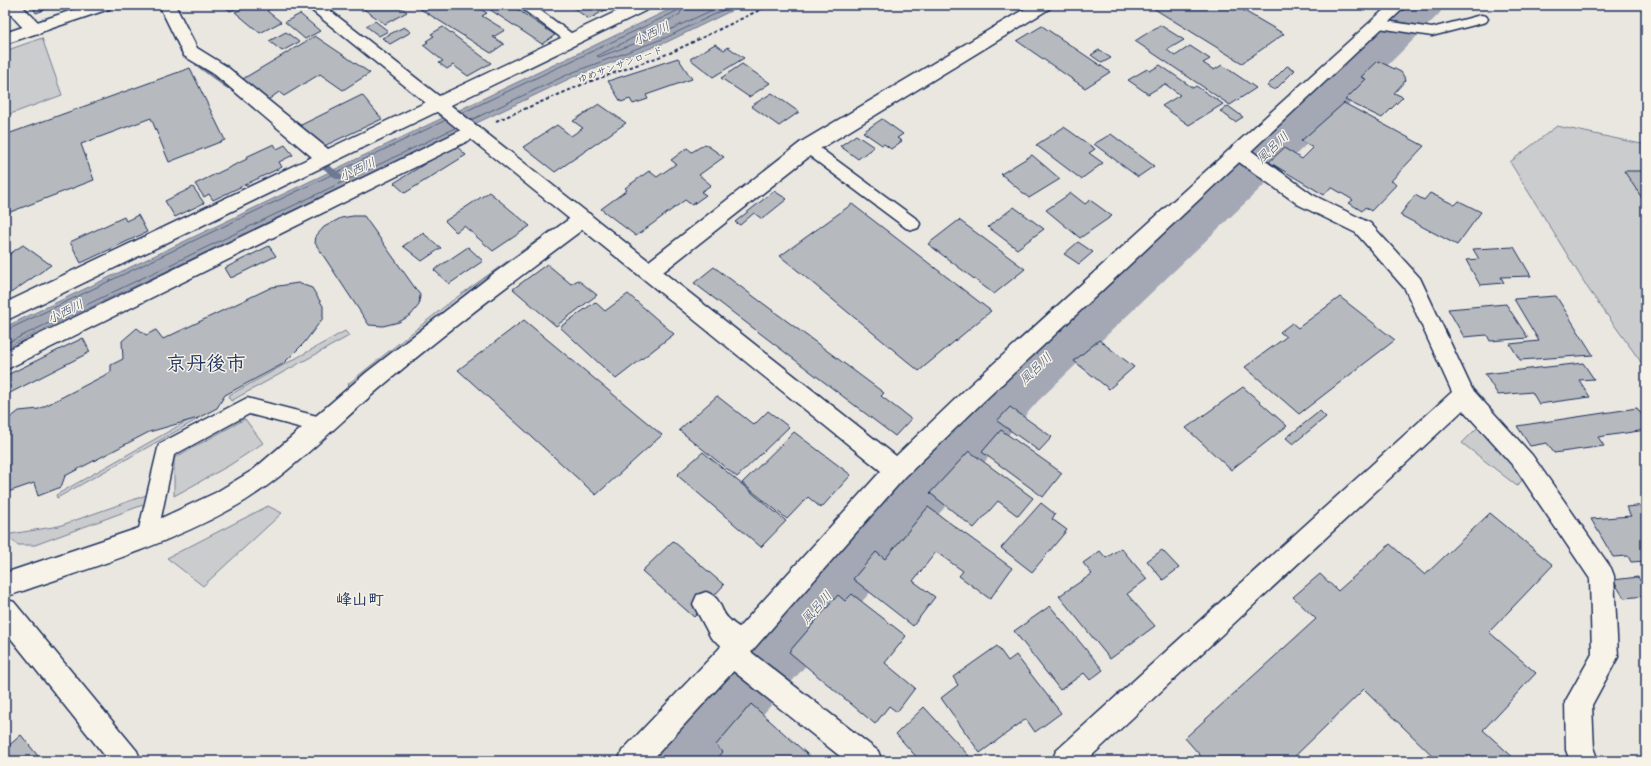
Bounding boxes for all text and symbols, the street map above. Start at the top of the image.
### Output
water label: 小西川 [630,18,672,48]
street label: ゆめサンサンロード [576,44,665,86]
water label: 風呂川 [1253,129,1292,166]
water label: 小西川 [336,154,378,184]
water label: 小西川 [44,296,86,327]
water label: 風呂川 [1016,350,1055,387]
district label: 京丹後市 [166,352,246,375]
water label: 風呂川 [798,588,835,627]
district label: 峰山町 [336,591,384,609]

